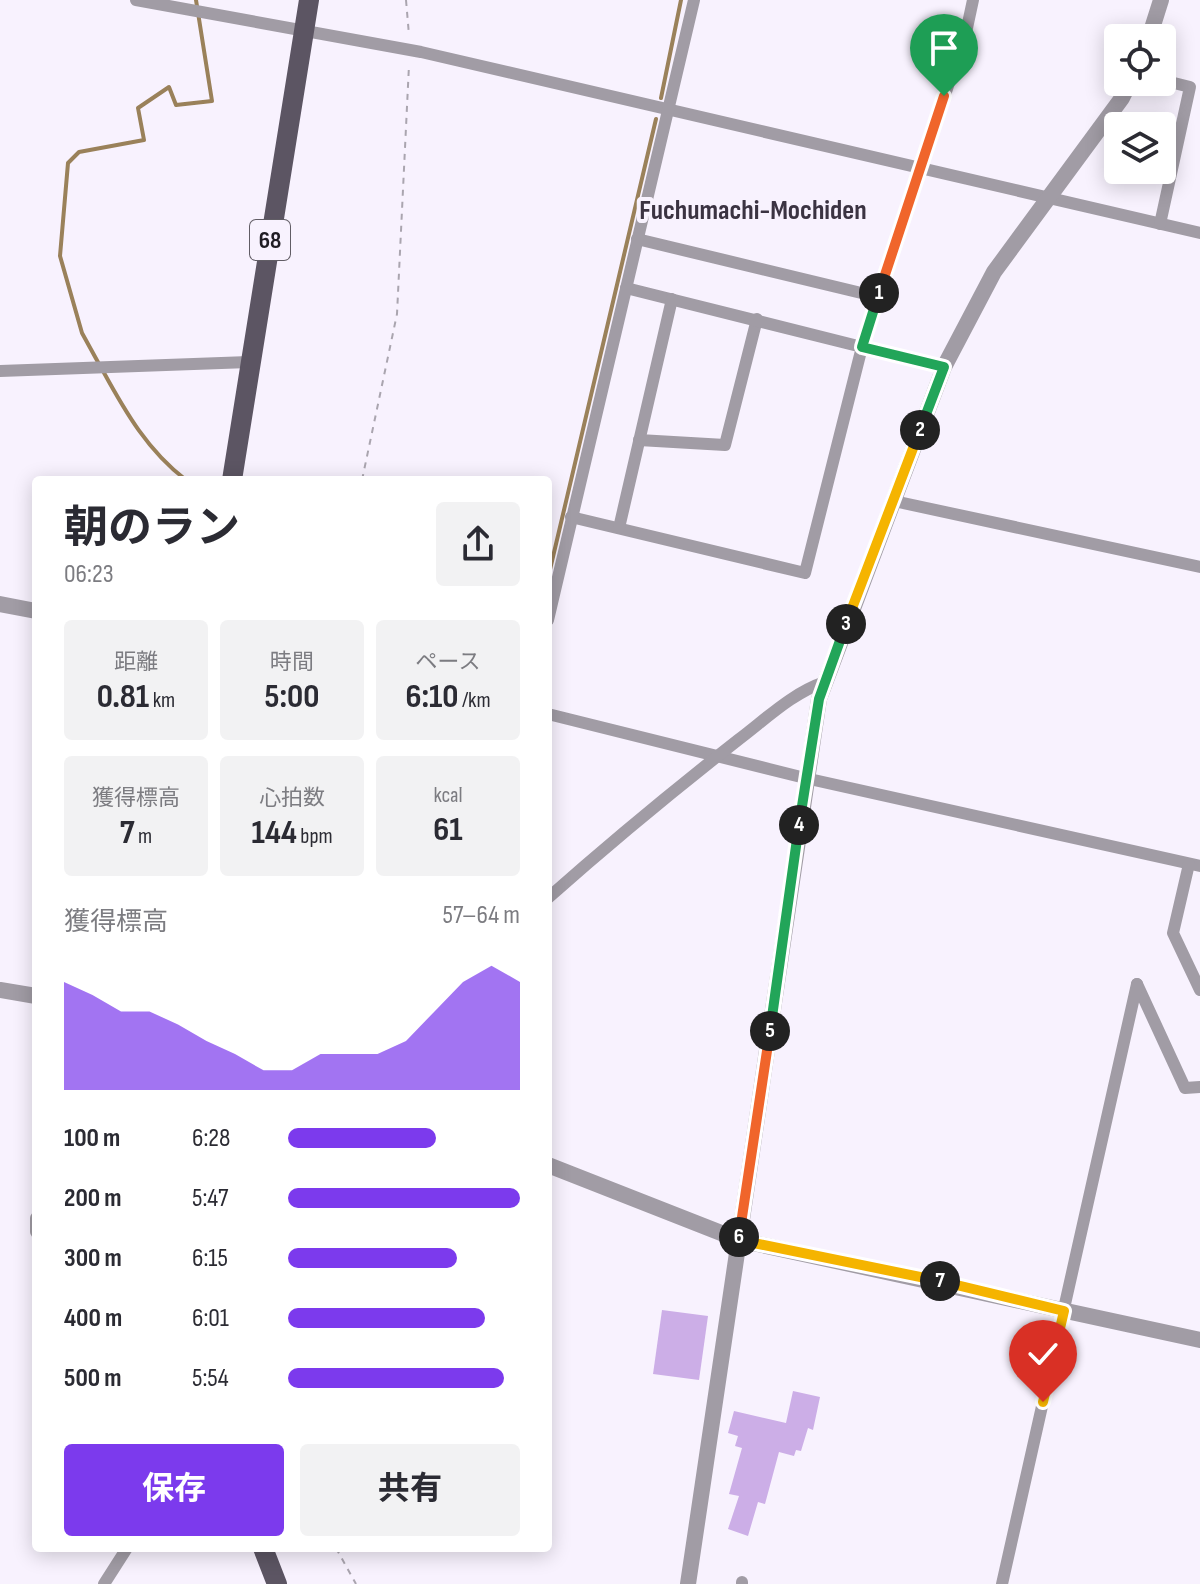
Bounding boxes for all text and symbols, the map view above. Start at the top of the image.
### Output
pin [910,14.0,978,96]
map controls [1104,24,1176,184]
button: locate [1104,24,1176,96]
icon: arrive [922,26,966,70]
button: layers [1104,112,1176,184]
district label: Fuchumachi-Mochiden [639,194,867,227]
road number: 68 [250,220,290,260]
pin: 1 [859,273,899,313]
text: 1 [875,279,883,306]
pin: 2 [900,410,940,450]
text: 2 [915,416,925,443]
text: 朝のラン [64,502,240,555]
button: share [436,502,520,586]
text: 06:23 [64,559,114,590]
pin: 3 [826,604,866,644]
text: 3 [841,610,851,637]
text: 距離 [114,649,158,676]
text: 時間 [270,649,314,676]
text: ペース [416,649,480,676]
text: 0.81 [97,676,149,717]
text: 5:00 [265,676,319,717]
text: 6:10 [405,676,458,717]
text: km [149,687,175,714]
text: /km [458,687,491,714]
text: kcal [433,782,463,809]
text: 獲得標高 [92,785,180,812]
text: 心拍数 [259,785,325,812]
pin: 4 [779,805,819,845]
text: 61 [433,809,463,850]
text: 4 [794,811,804,838]
text: 7 [120,812,135,853]
text: 144 [251,812,297,853]
text: m [135,823,152,850]
text: bpm [297,823,333,850]
text: 57–64 m [443,900,520,931]
text: 獲得標高 [64,907,168,938]
pin: 5 [750,1011,790,1051]
text: 5 [765,1017,775,1044]
text: 100 m [64,1123,120,1154]
text: 6:28 [192,1123,230,1154]
text: 200 m [64,1183,121,1214]
text: 5:47 [192,1183,228,1214]
pin: 6 [719,1217,759,1257]
text: 6 [734,1223,744,1250]
text: 300 m [64,1243,122,1274]
text: 6:15 [192,1243,228,1274]
pin: 7 [920,1261,960,1301]
text: 7 [935,1267,945,1294]
text: 400 m [64,1303,122,1334]
text: 6:01 [192,1303,229,1334]
pin [1009,1320,1077,1402]
icon: check [1021,1332,1065,1376]
text: 500 m [64,1363,121,1394]
text: 5:54 [192,1363,229,1394]
button: 保存 [64,1444,284,1536]
button: 共有 [300,1444,520,1536]

